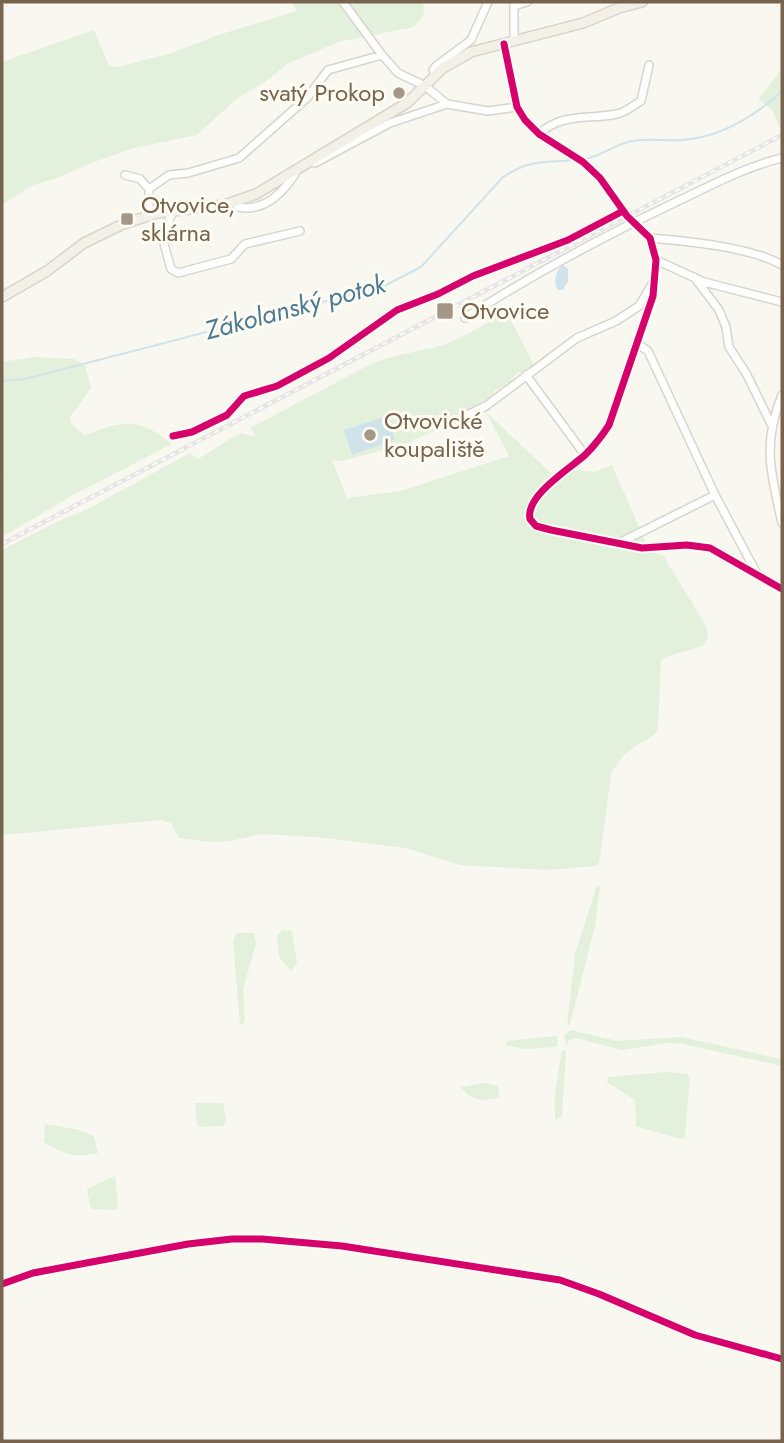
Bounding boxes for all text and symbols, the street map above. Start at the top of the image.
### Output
place label: svatý Prokop [259,75,385,110]
marker: svatý Prokop [391,85,407,101]
place label: Otvovice, sklárna [141,187,236,250]
marker: Otvovice, sklárna [119,211,135,227]
water label: Zákolanský potok [199,264,391,350]
place label: Otvovice [461,293,549,328]
marker: Otvovice [435,301,455,321]
place label: Otvovické koupaliště [384,403,485,466]
marker: Otvovické koupaliště [362,427,378,443]

